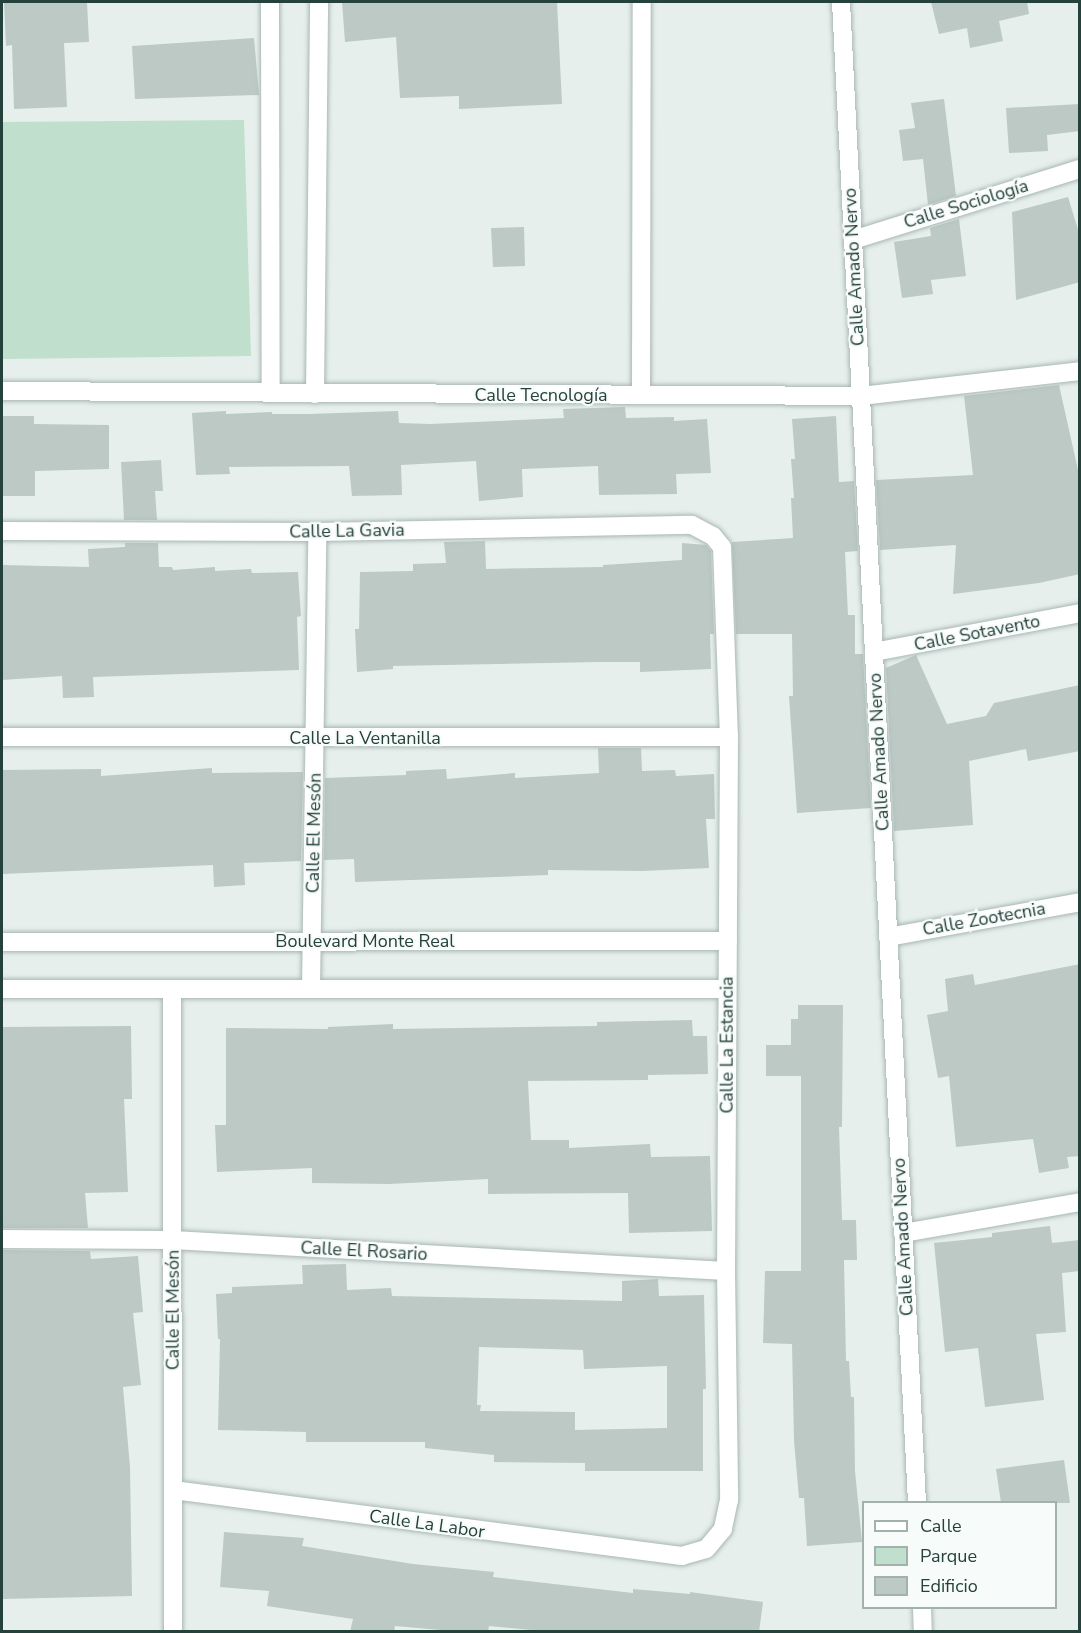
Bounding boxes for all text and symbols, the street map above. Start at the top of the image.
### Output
street label: Calle Sociología [901,175,1031,233]
street label: Calle Amado Nervo [839,187,869,347]
street label: Calle Tecnología [474,384,608,406]
street label: Calle La Gavia [289,519,405,543]
street label: Calle Sotavento [912,610,1042,656]
street label: Calle Amado Nervo [864,672,894,832]
street label: Calle La Ventanilla [289,727,441,749]
street label: Calle El Mesón [302,773,326,893]
street label: Calle Zootecnia [921,898,1047,940]
street label: Boulevard Monte Real [275,930,455,952]
street label: Calle La Estancia [716,976,738,1114]
street label: Calle Amado Nervo [888,1157,918,1317]
street label: Calle El Rosario [300,1237,428,1265]
street label: Calle El Mesón [162,1250,184,1370]
legend [862,1501,1057,1609]
street label: Calle La Labor [368,1505,486,1543]
text: Calle [920,1514,962,1538]
text: Parque [920,1544,977,1568]
text: Edificio [920,1574,978,1598]

